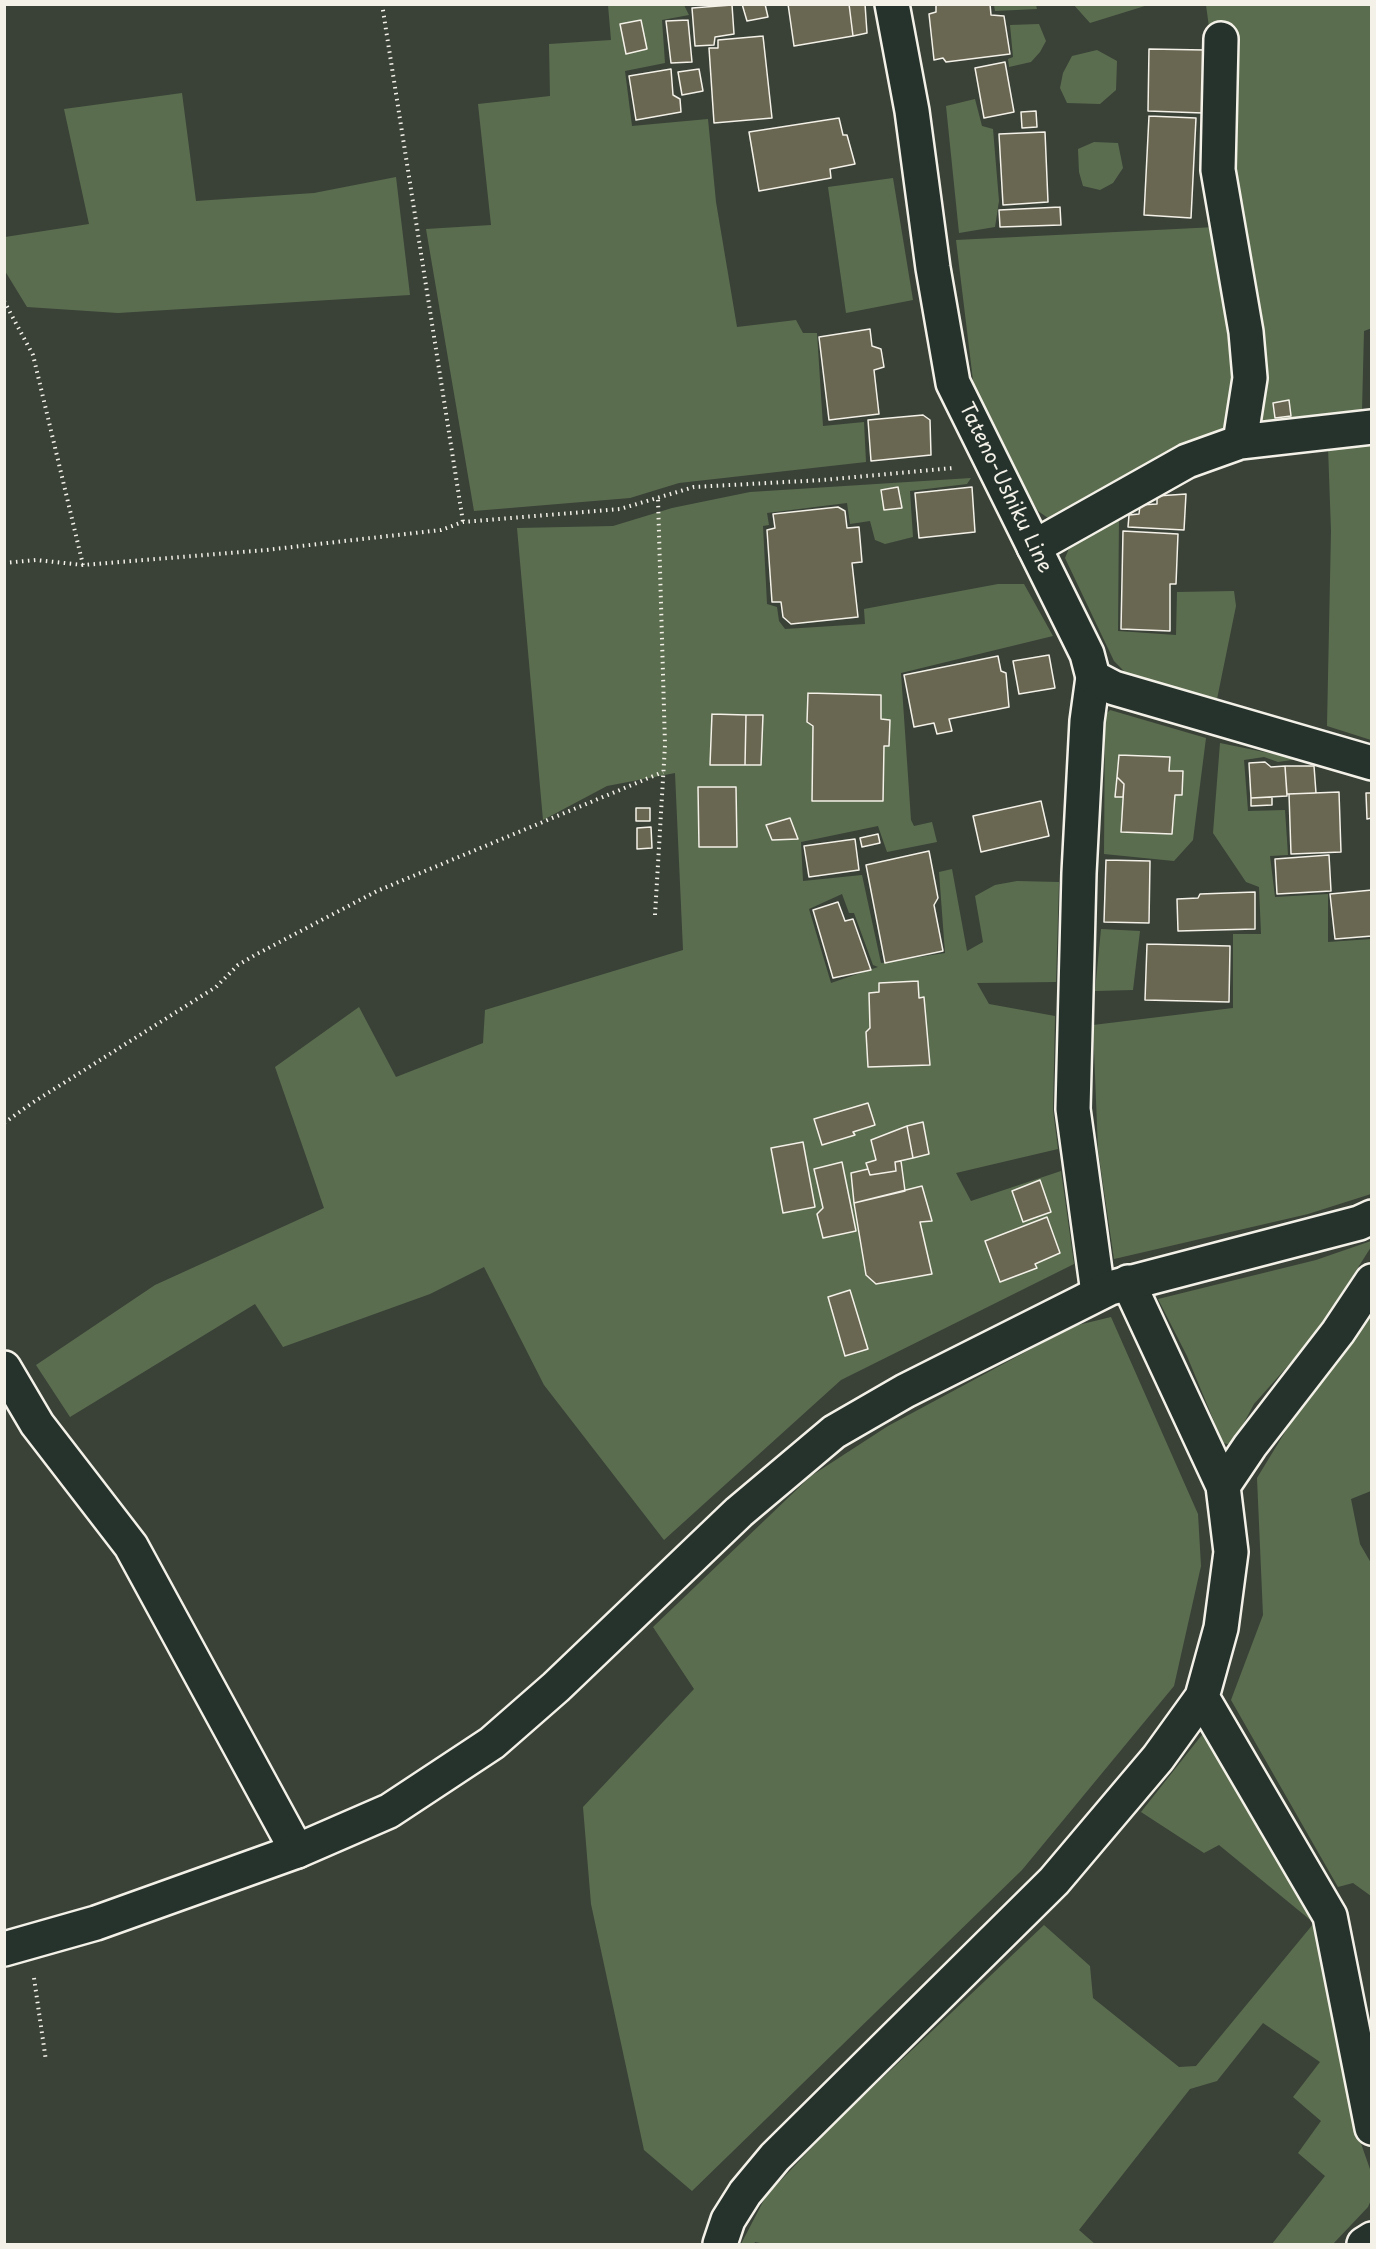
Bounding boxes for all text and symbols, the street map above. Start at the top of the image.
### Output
street label: Tateno-Ushiku Line [953,399,1057,577]

